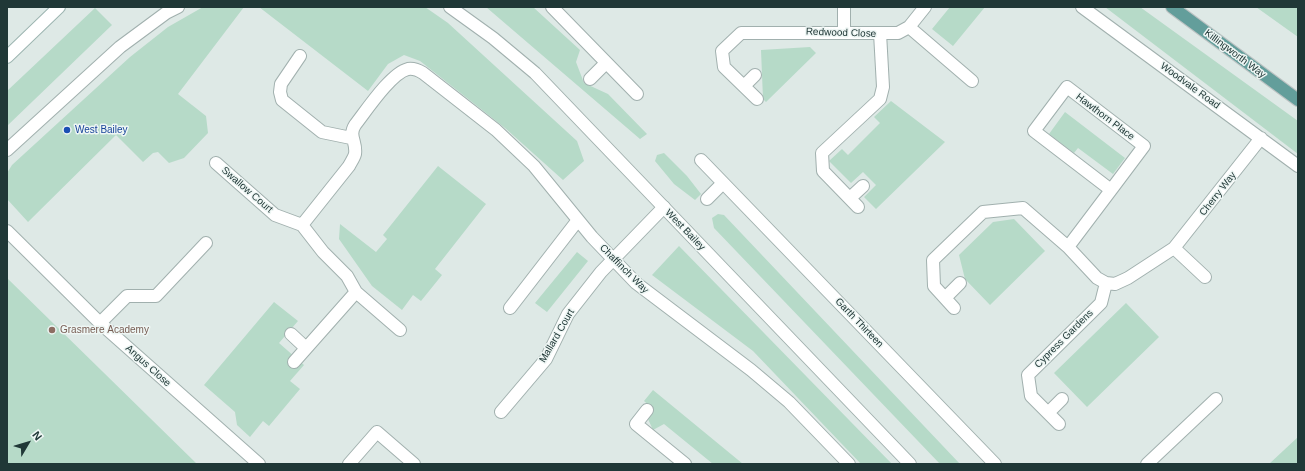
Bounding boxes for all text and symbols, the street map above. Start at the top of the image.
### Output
street label: Redwood Close [806,26,876,40]
street label: Killingworth Way [1202,27,1268,81]
street label: Woodvale Road [1158,60,1222,112]
street label: Hawthorn Place [1073,91,1137,143]
place label: West Bailey [75,124,128,136]
marker: West Bailey [62,125,72,135]
street label: Swallow Court [219,165,275,215]
street label: Cherry Way [1197,170,1239,218]
street label: West Bailey [662,207,708,253]
street label: Chaffinch Way [597,242,651,296]
street label: Garth Thirteen [832,296,886,350]
street label: Mallard Court [537,307,577,365]
street label: Cypress Gardens [1032,307,1096,371]
place label: Grasmere Academy [60,324,149,336]
marker: Grasmere Academy [47,325,57,335]
street label: Angus Close [123,343,173,389]
north arrow [8,423,48,463]
text: N [30,429,45,442]

